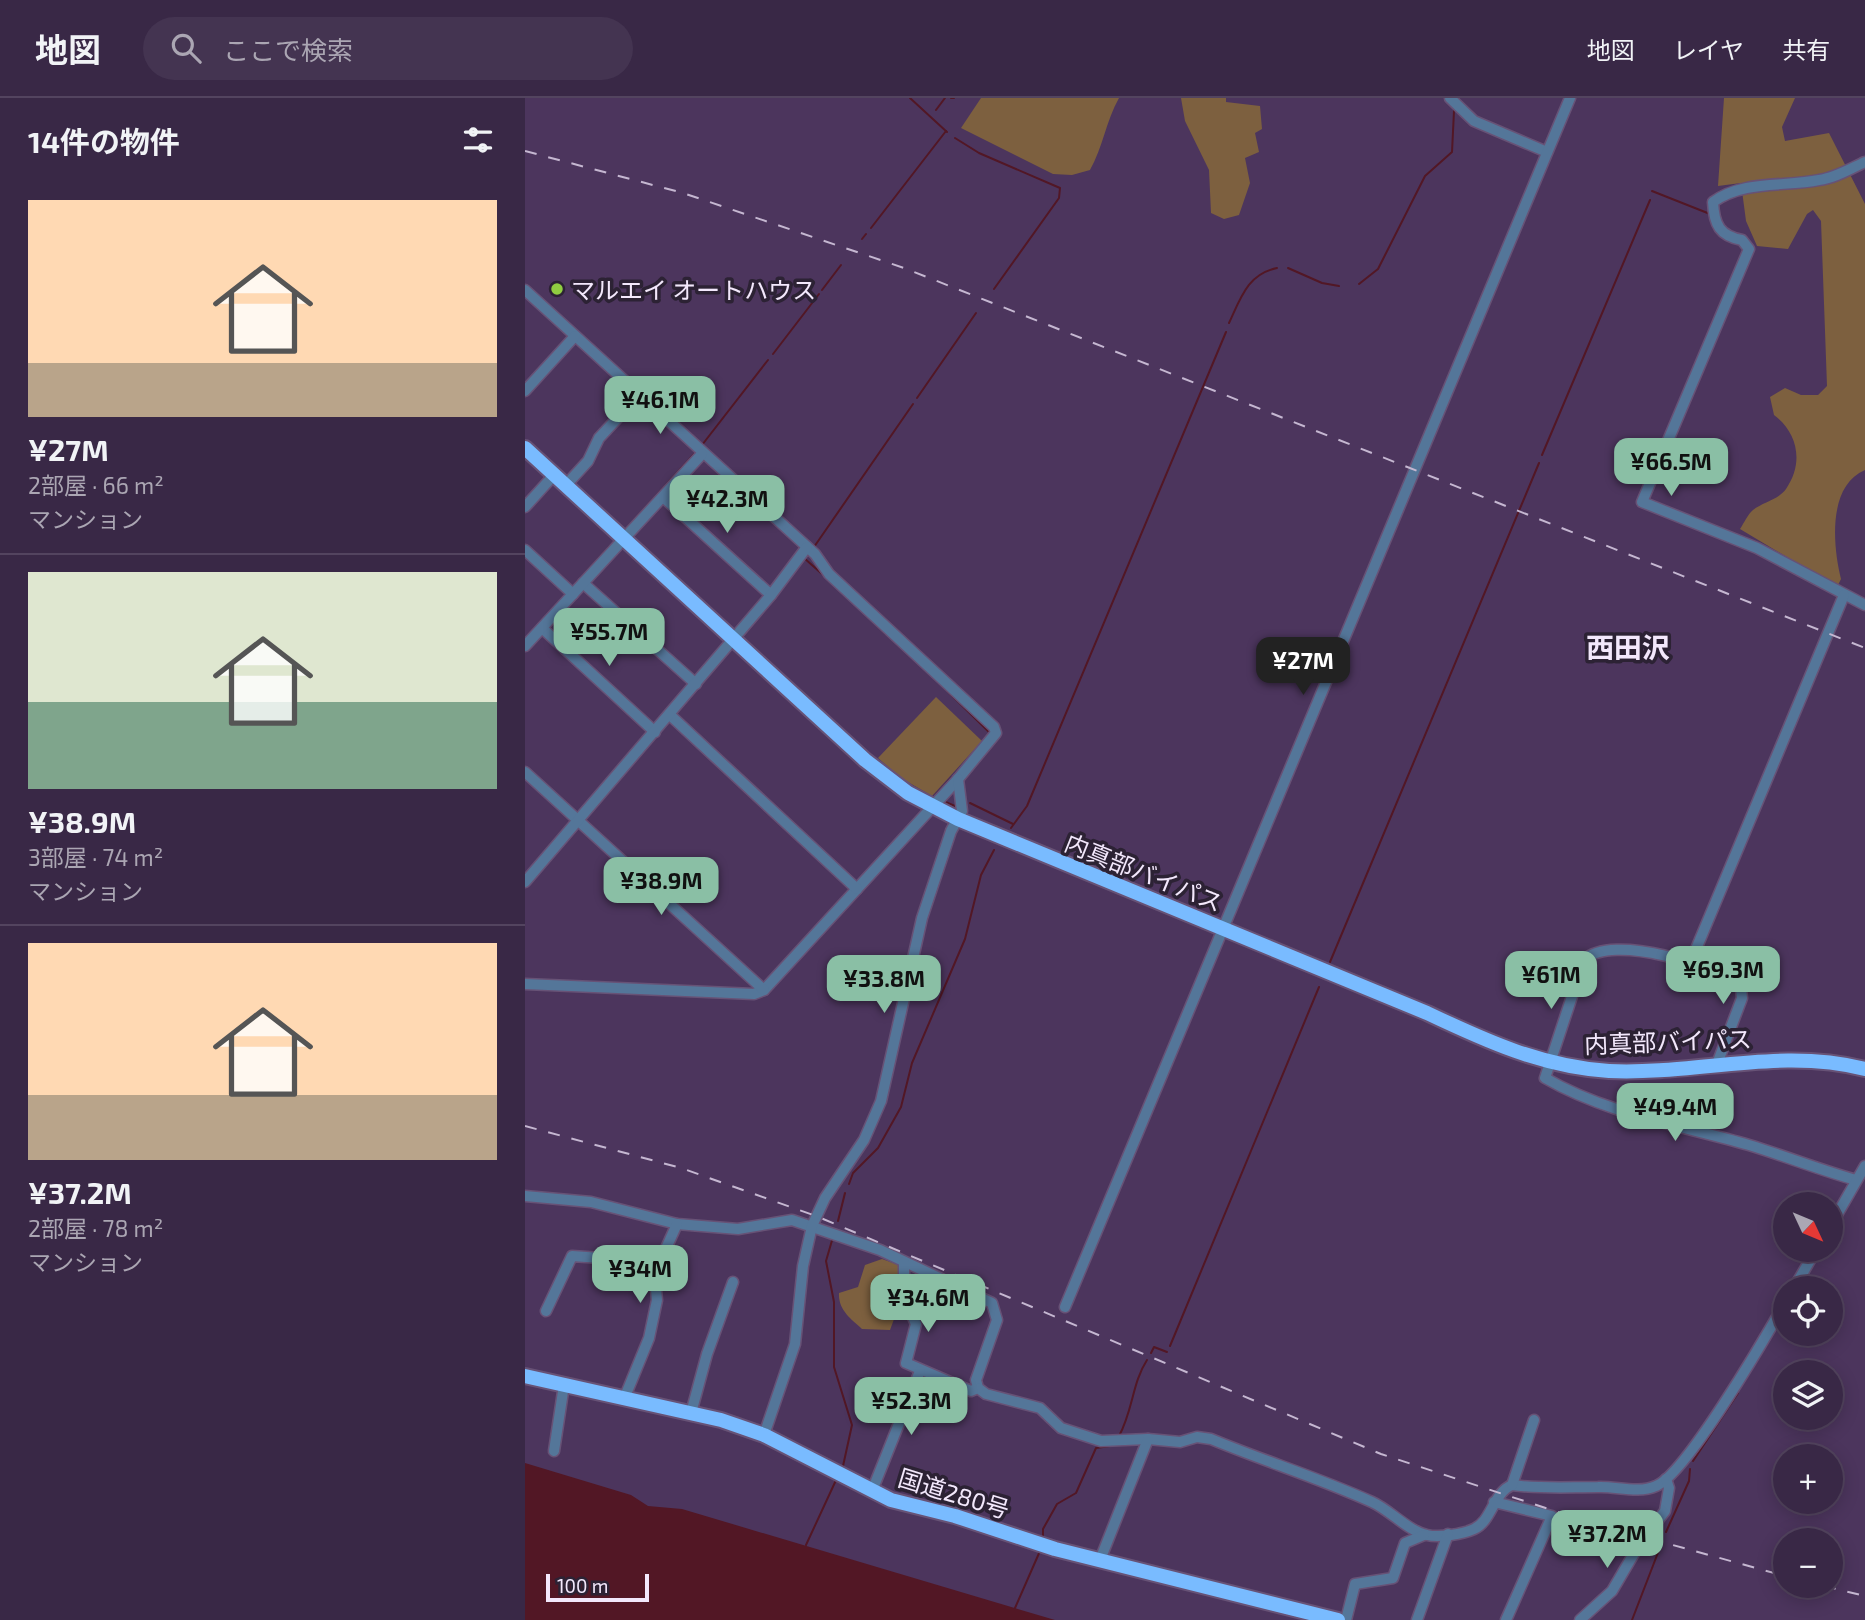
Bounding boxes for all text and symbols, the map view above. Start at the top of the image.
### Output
search box [143,17,633,80]
text: 地図 [35,29,101,69]
icon: search [167,29,205,67]
text: ここで検索 [223,34,353,65]
text: 地図 [1587,35,1635,64]
text: レイヤ [1673,35,1744,64]
text: 共有 [1782,35,1830,64]
icon: filters [459,121,497,159]
text: 14件の物件 [28,123,180,159]
icon: home [200,246,326,372]
place label: マルエイ オートハウス [571,275,816,304]
marker: マルエイ オートハウス [549,281,565,297]
pin: ¥46.1M [603,376,717,436]
text: ¥46.1M [620,385,700,413]
text: ¥27M [28,431,109,467]
pin: ¥66.5M [1614,438,1728,498]
text: ¥66.5M [1630,447,1712,475]
text: 2部屋 · 66 m² [28,471,164,499]
pin: ¥42.3M [670,476,784,535]
text: ¥42.3M [686,484,768,512]
text: マンション [28,505,143,533]
pin: ¥55.7M [552,608,666,668]
text: ¥55.7M [570,617,648,645]
icon: home [200,618,326,744]
district label: 西田沢 [1586,630,1670,664]
pin: ¥27M [1262,638,1344,697]
text: ¥27M [1272,646,1334,674]
text: ¥38.9M [28,803,136,839]
street label: 内真部バイパス [1061,827,1227,917]
text: 3部屋 · 74 m² [28,843,163,871]
pin: ¥38.9M [604,858,718,917]
text: ¥38.9M [620,866,702,894]
text: マンション [28,877,143,905]
pin: ¥69.3M [1666,946,1780,1006]
pin: ¥61M [1510,951,1592,1011]
text: ¥69.3M [1682,955,1764,983]
pin: ¥33.8M [827,956,941,1015]
text: ¥61M [1521,960,1581,988]
text: ¥33.8M [843,964,925,992]
icon: home [200,989,326,1115]
street label: 内真部バイパス [1584,1024,1752,1058]
pin: ¥49.4M [1618,1084,1732,1143]
text: ¥49.4M [1633,1092,1717,1120]
text: ¥37.2M [28,1174,132,1210]
north arrow [1773,1192,1843,1262]
map controls [1773,1192,1843,1598]
text: 2部屋 · 78 m² [28,1214,163,1242]
pin: ¥34M [599,1246,681,1305]
text: マンション [28,1248,143,1276]
text: ¥34M [608,1254,672,1282]
pin: ¥34.6M [871,1274,985,1334]
button: locate [1773,1276,1843,1346]
text: ¥34.6M [886,1283,970,1311]
button: layers [1773,1360,1843,1430]
pin: ¥52.3M [854,1378,968,1437]
text: ¥52.3M [870,1386,952,1414]
button: + [1773,1444,1843,1514]
street label: 国道280号 [895,1462,1013,1524]
pin: ¥37.2M [1550,1510,1664,1570]
text: ¥37.2M [1567,1519,1647,1547]
button: − [1773,1528,1843,1598]
scale bar [546,1571,649,1603]
text: 100 m [557,1574,608,1597]

